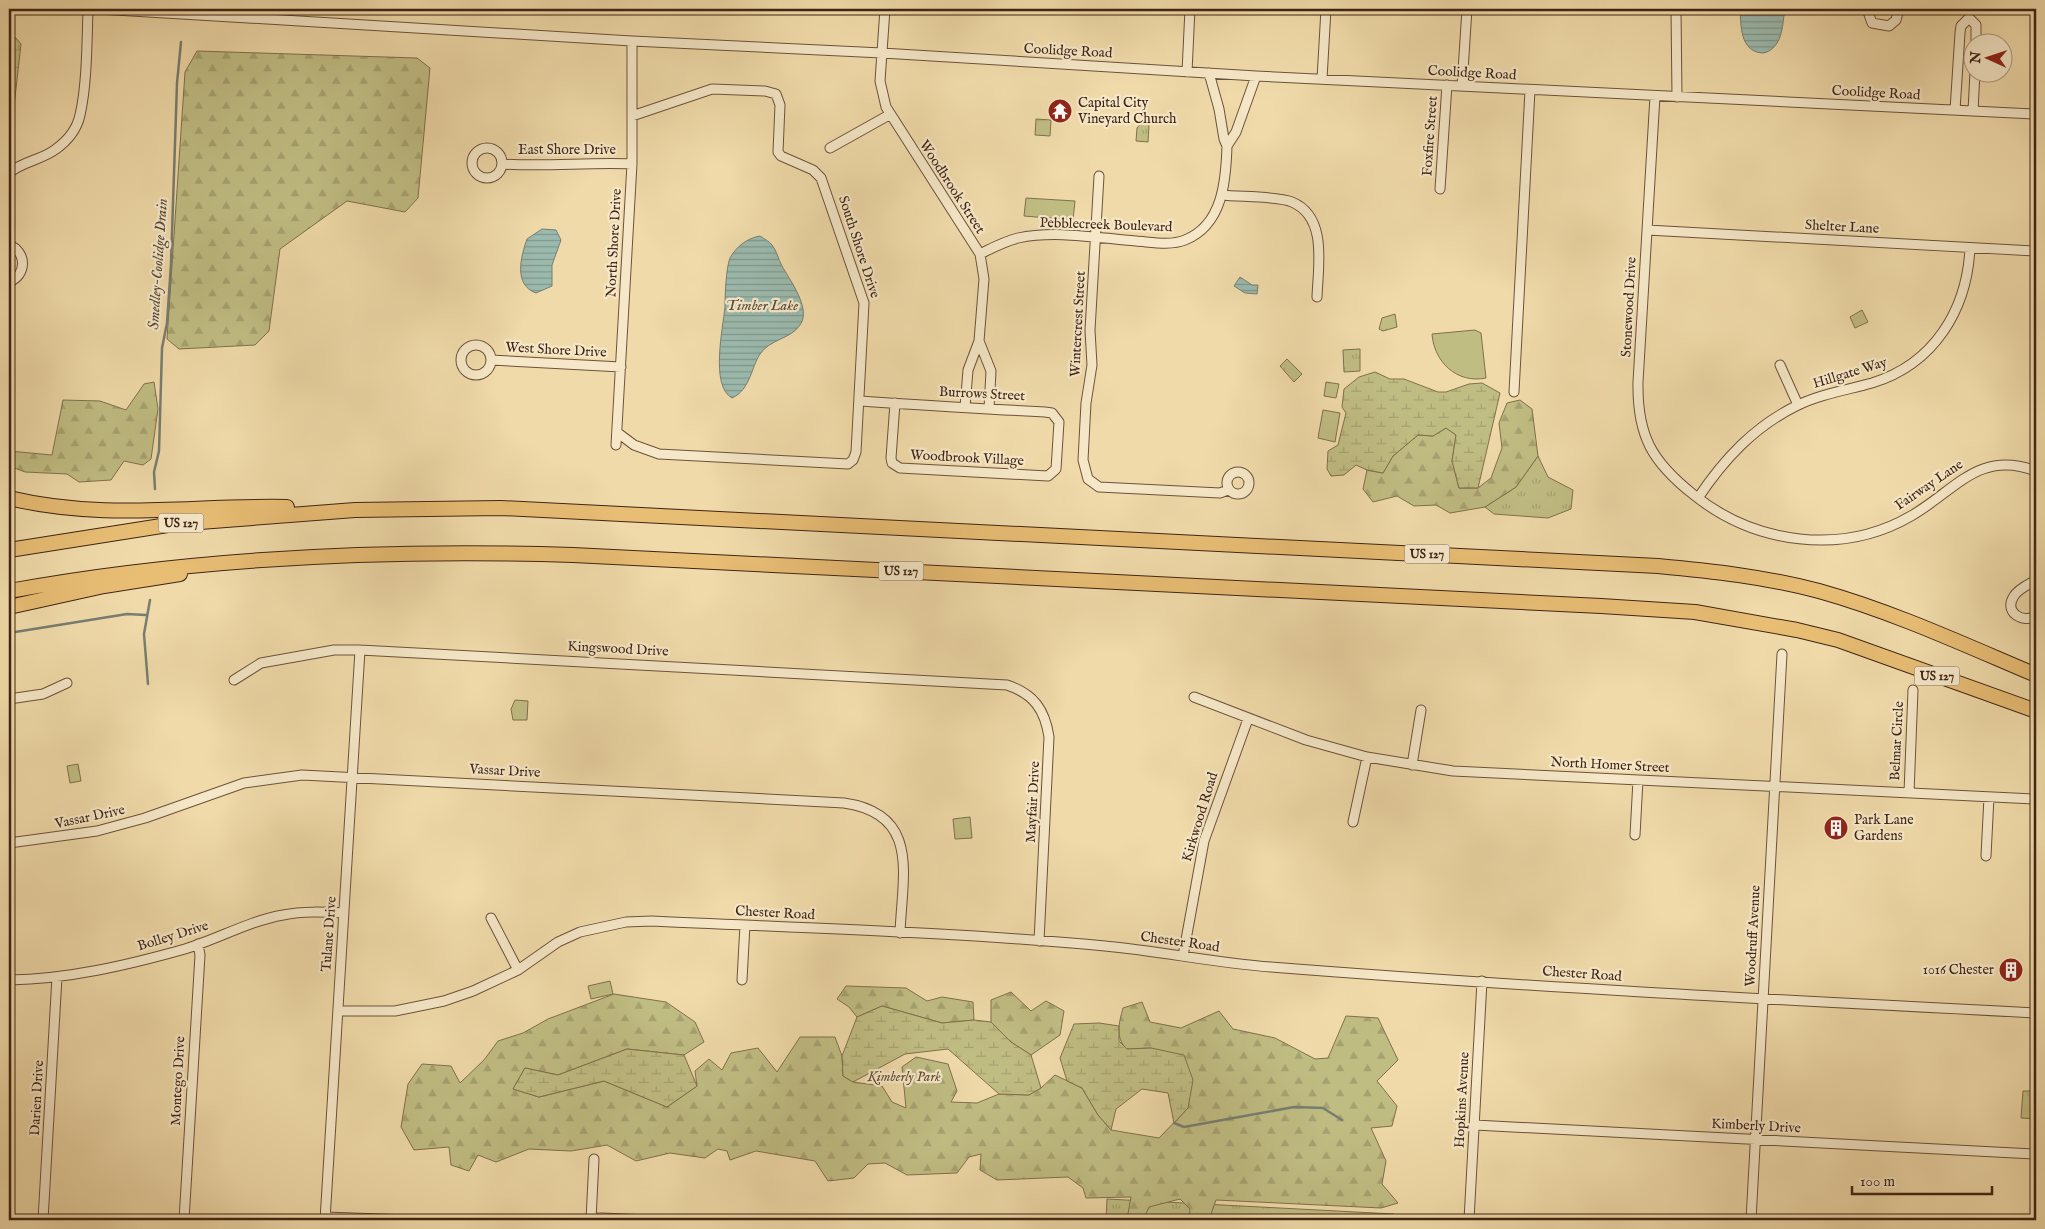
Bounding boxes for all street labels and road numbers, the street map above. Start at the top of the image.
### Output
street label: Coolidge Road [1023,40,1113,62]
street label: Coolidge Road [1427,62,1517,84]
street label: Coolidge Road [1831,82,1921,104]
street label: Foxfire Street [1418,95,1442,177]
street label: Woodbrook Street [915,137,989,237]
street label: East Shore Drive [518,141,616,159]
street label: North Shore Drive [602,188,626,298]
street label: South Shore Drive [834,194,884,301]
street label: Pebblecreek Boulevard [1039,214,1173,236]
street label: Shelter Lane [1804,216,1880,238]
street label: Stonewood Drive [1617,256,1641,358]
street label: Wintercrest Street [1066,270,1090,377]
street label: West Shore Drive [505,338,608,362]
street label: Hillgate Way [1811,353,1889,393]
street label: Burrows Street [939,383,1026,405]
street label: Woodbrook Village [910,446,1025,470]
street label: Fairway Lane [1891,455,1967,514]
road number: US 127 [158,514,204,532]
road number: US 127 [1404,544,1450,564]
road number: US 127 [878,562,924,580]
street label: Kingswood Drive [567,637,670,661]
road number: US 127 [1914,666,1960,686]
street label: Belmar Circle [1886,700,1908,781]
street label: North Homer Street [1550,753,1670,777]
street label: Vassar Drive [468,760,541,782]
street label: Mayfair Drive [1022,760,1044,843]
street label: Kirkwood Road [1178,770,1222,864]
street label: Vassar Drive [52,801,127,833]
street label: Woodruff Avenue [1741,884,1765,987]
street label: Tulane Drive [317,895,341,972]
street label: Chester Road [735,902,816,924]
street label: Bolley Drive [135,917,211,955]
street label: Chester Road [1139,928,1221,957]
street label: Chester Road [1542,962,1623,986]
street label: Montego Drive [167,1035,189,1126]
street label: Hopkins Avenue [1450,1051,1474,1149]
street label: Darien Drive [26,1059,48,1136]
street label: Kimberly Drive [1711,1115,1802,1137]

